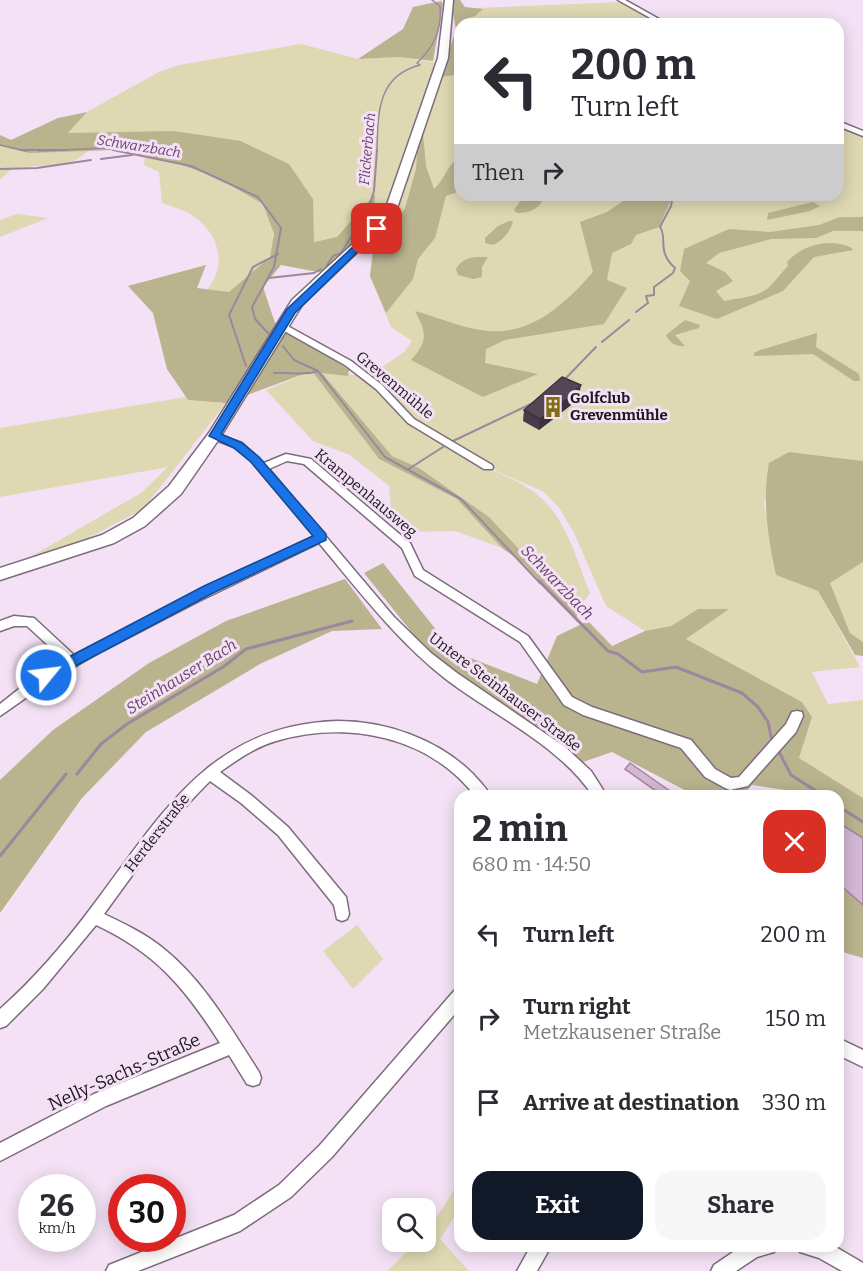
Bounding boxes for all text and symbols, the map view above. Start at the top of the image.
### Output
text: 200 m [571,40,696,90]
icon: left [472,42,550,120]
text: Turn left [571,91,679,123]
water label: Flickerbach [356,112,379,186]
water label: Schwarzbach [96,132,182,161]
icon: right [536,156,569,189]
text: Then [472,159,524,186]
pin [351,203,402,254]
icon: arrive [360,212,393,245]
street label: Grevenmühle [352,347,438,423]
place label: Golfclub Grevenmühle [570,389,668,424]
building icon: Golfclub Grevenmühle [541,395,565,419]
street label: Krampenhausweg [311,445,421,541]
water label: Schwarzbach [517,541,598,624]
street label: Untere Steinhauser Straße [425,629,585,755]
water label: Steinhauser Bach [123,635,240,718]
position arrow [14,643,78,707]
street label: Herderstraße [121,790,193,876]
text: 2 min [472,807,568,851]
button: close [763,810,826,873]
text: 680 m · 14:50 [472,852,591,876]
icon: left [472,918,505,951]
text: Turn left [523,921,615,948]
text: 200 m [760,921,826,948]
text: Turn right [523,993,631,1020]
icon: right [472,1002,505,1035]
text: 150 m [766,1005,826,1032]
text: Metzkausener Straße [523,1020,721,1044]
street label: Nelly-Sachs-Straße [44,1029,204,1115]
icon: arrive [472,1086,505,1119]
text: Arrive at destination [523,1089,739,1116]
text: 330 m [762,1089,826,1116]
button: Exit [472,1171,643,1240]
button: Share [655,1171,826,1240]
speed limit sign: 30 [108,1174,186,1252]
text: 26 [40,1188,74,1224]
map controls [382,1198,436,1252]
button: search [382,1198,436,1252]
text: km/h [38,1219,76,1237]

